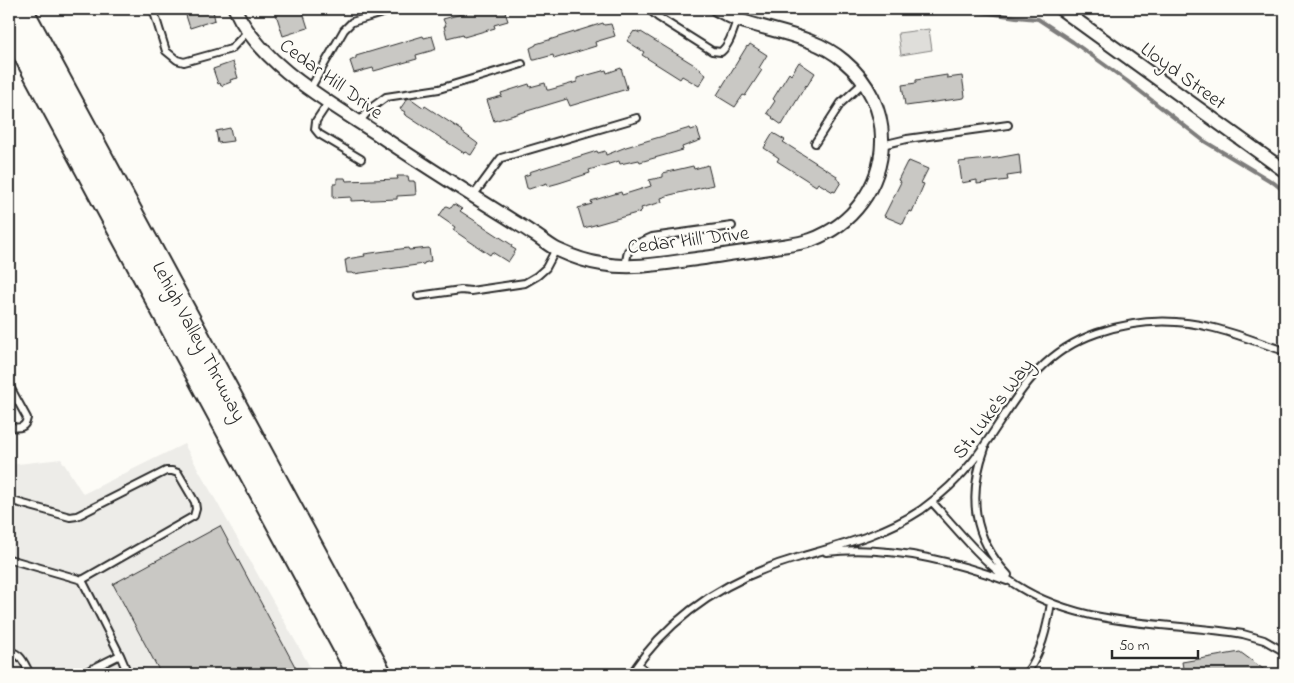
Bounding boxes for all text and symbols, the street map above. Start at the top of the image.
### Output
street label: Cedar Hill Drive [273,32,388,128]
street label: Lloyd Street [1134,36,1232,118]
street label: Cedar Hill Drive [626,220,751,263]
street label: Lehigh Valley Thruway [142,257,252,428]
street label: St. Luke's Way [946,353,1042,466]
scale bar [1112,628,1198,660]
text: 50 m [1119,635,1150,657]

